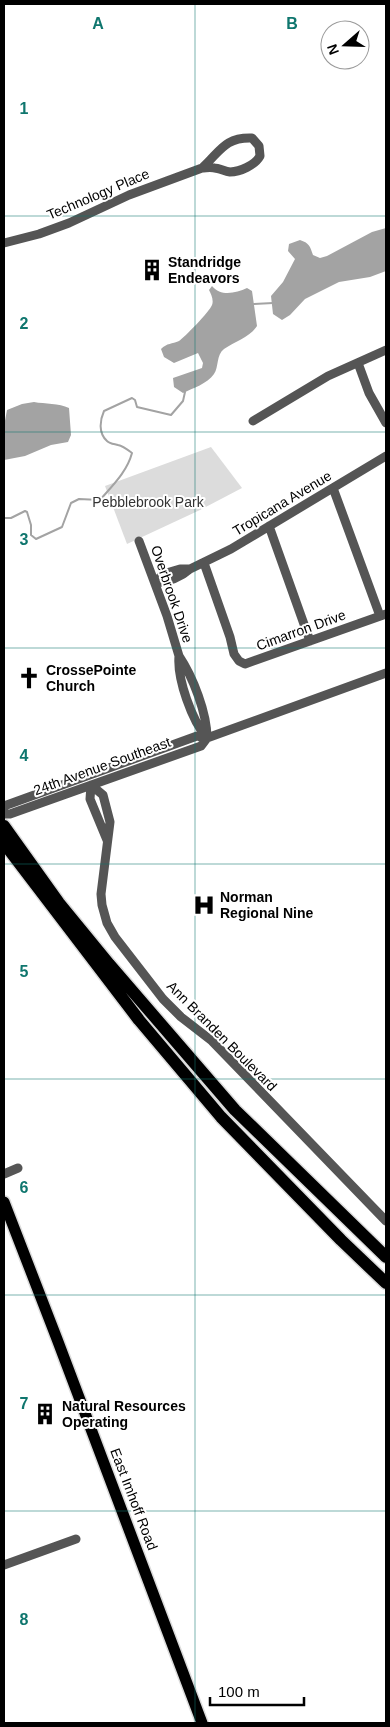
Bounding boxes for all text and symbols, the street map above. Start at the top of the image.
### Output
text: A [92,15,104,32]
text: B [286,15,298,32]
north arrow [320,20,370,70]
text: N [324,42,342,57]
text: 1 [20,100,29,117]
street label: Technology Place [44,165,152,223]
place label: Standridge Endeavors [168,254,241,286]
building icon: Standridge Endeavors [139,257,165,283]
text: 2 [20,315,29,332]
street label: Tropicana Avenue [230,467,334,539]
park label: Pebblebrook Park [92,494,205,510]
text: 3 [20,531,29,548]
street label: Overbrook Drive [148,543,196,645]
street label: Cimarron Drive [254,606,348,654]
place label: CrossePointe Church [46,662,136,694]
church icon: CrossePointe Church [16,665,42,691]
street label: 24th Avenue Southeast [31,734,173,798]
text: 4 [20,747,29,764]
place label: Norman Regional Nine [220,889,314,921]
hospital icon: Norman Regional Nine [191,892,217,918]
text: 5 [20,963,29,980]
street label: Ann Branden Boulevard [164,978,280,1094]
text: 6 [20,1179,29,1196]
text: 7 [20,1395,29,1412]
place label: Natural Resources Operating [62,1398,186,1430]
building icon: Natural Resources Operating [32,1401,58,1427]
street label: East Imhoff Road [107,1446,161,1552]
text: 8 [20,1611,29,1628]
scale bar [210,1674,304,1706]
text: 100 m [218,1683,260,1700]

